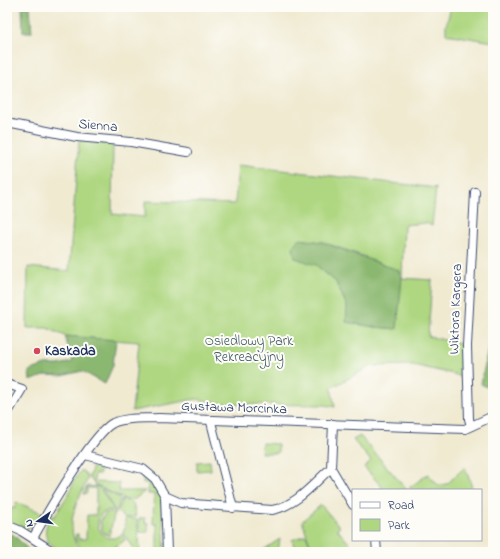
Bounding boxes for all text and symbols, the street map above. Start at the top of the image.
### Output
street label: Sienna [78,114,118,138]
street label: Wiktora Kargera [444,263,469,355]
park label: Osiedlowy Park Rekreacyjny [205,331,294,369]
place label: Kaskada [45,341,96,362]
marker: Kaskada [32,346,42,356]
street label: Gustawa Morcinka [181,396,287,420]
legend [352,489,482,541]
text: Road [388,497,414,515]
north arrow [18,501,58,541]
text: Park [388,517,410,535]
text: N [21,518,38,528]

